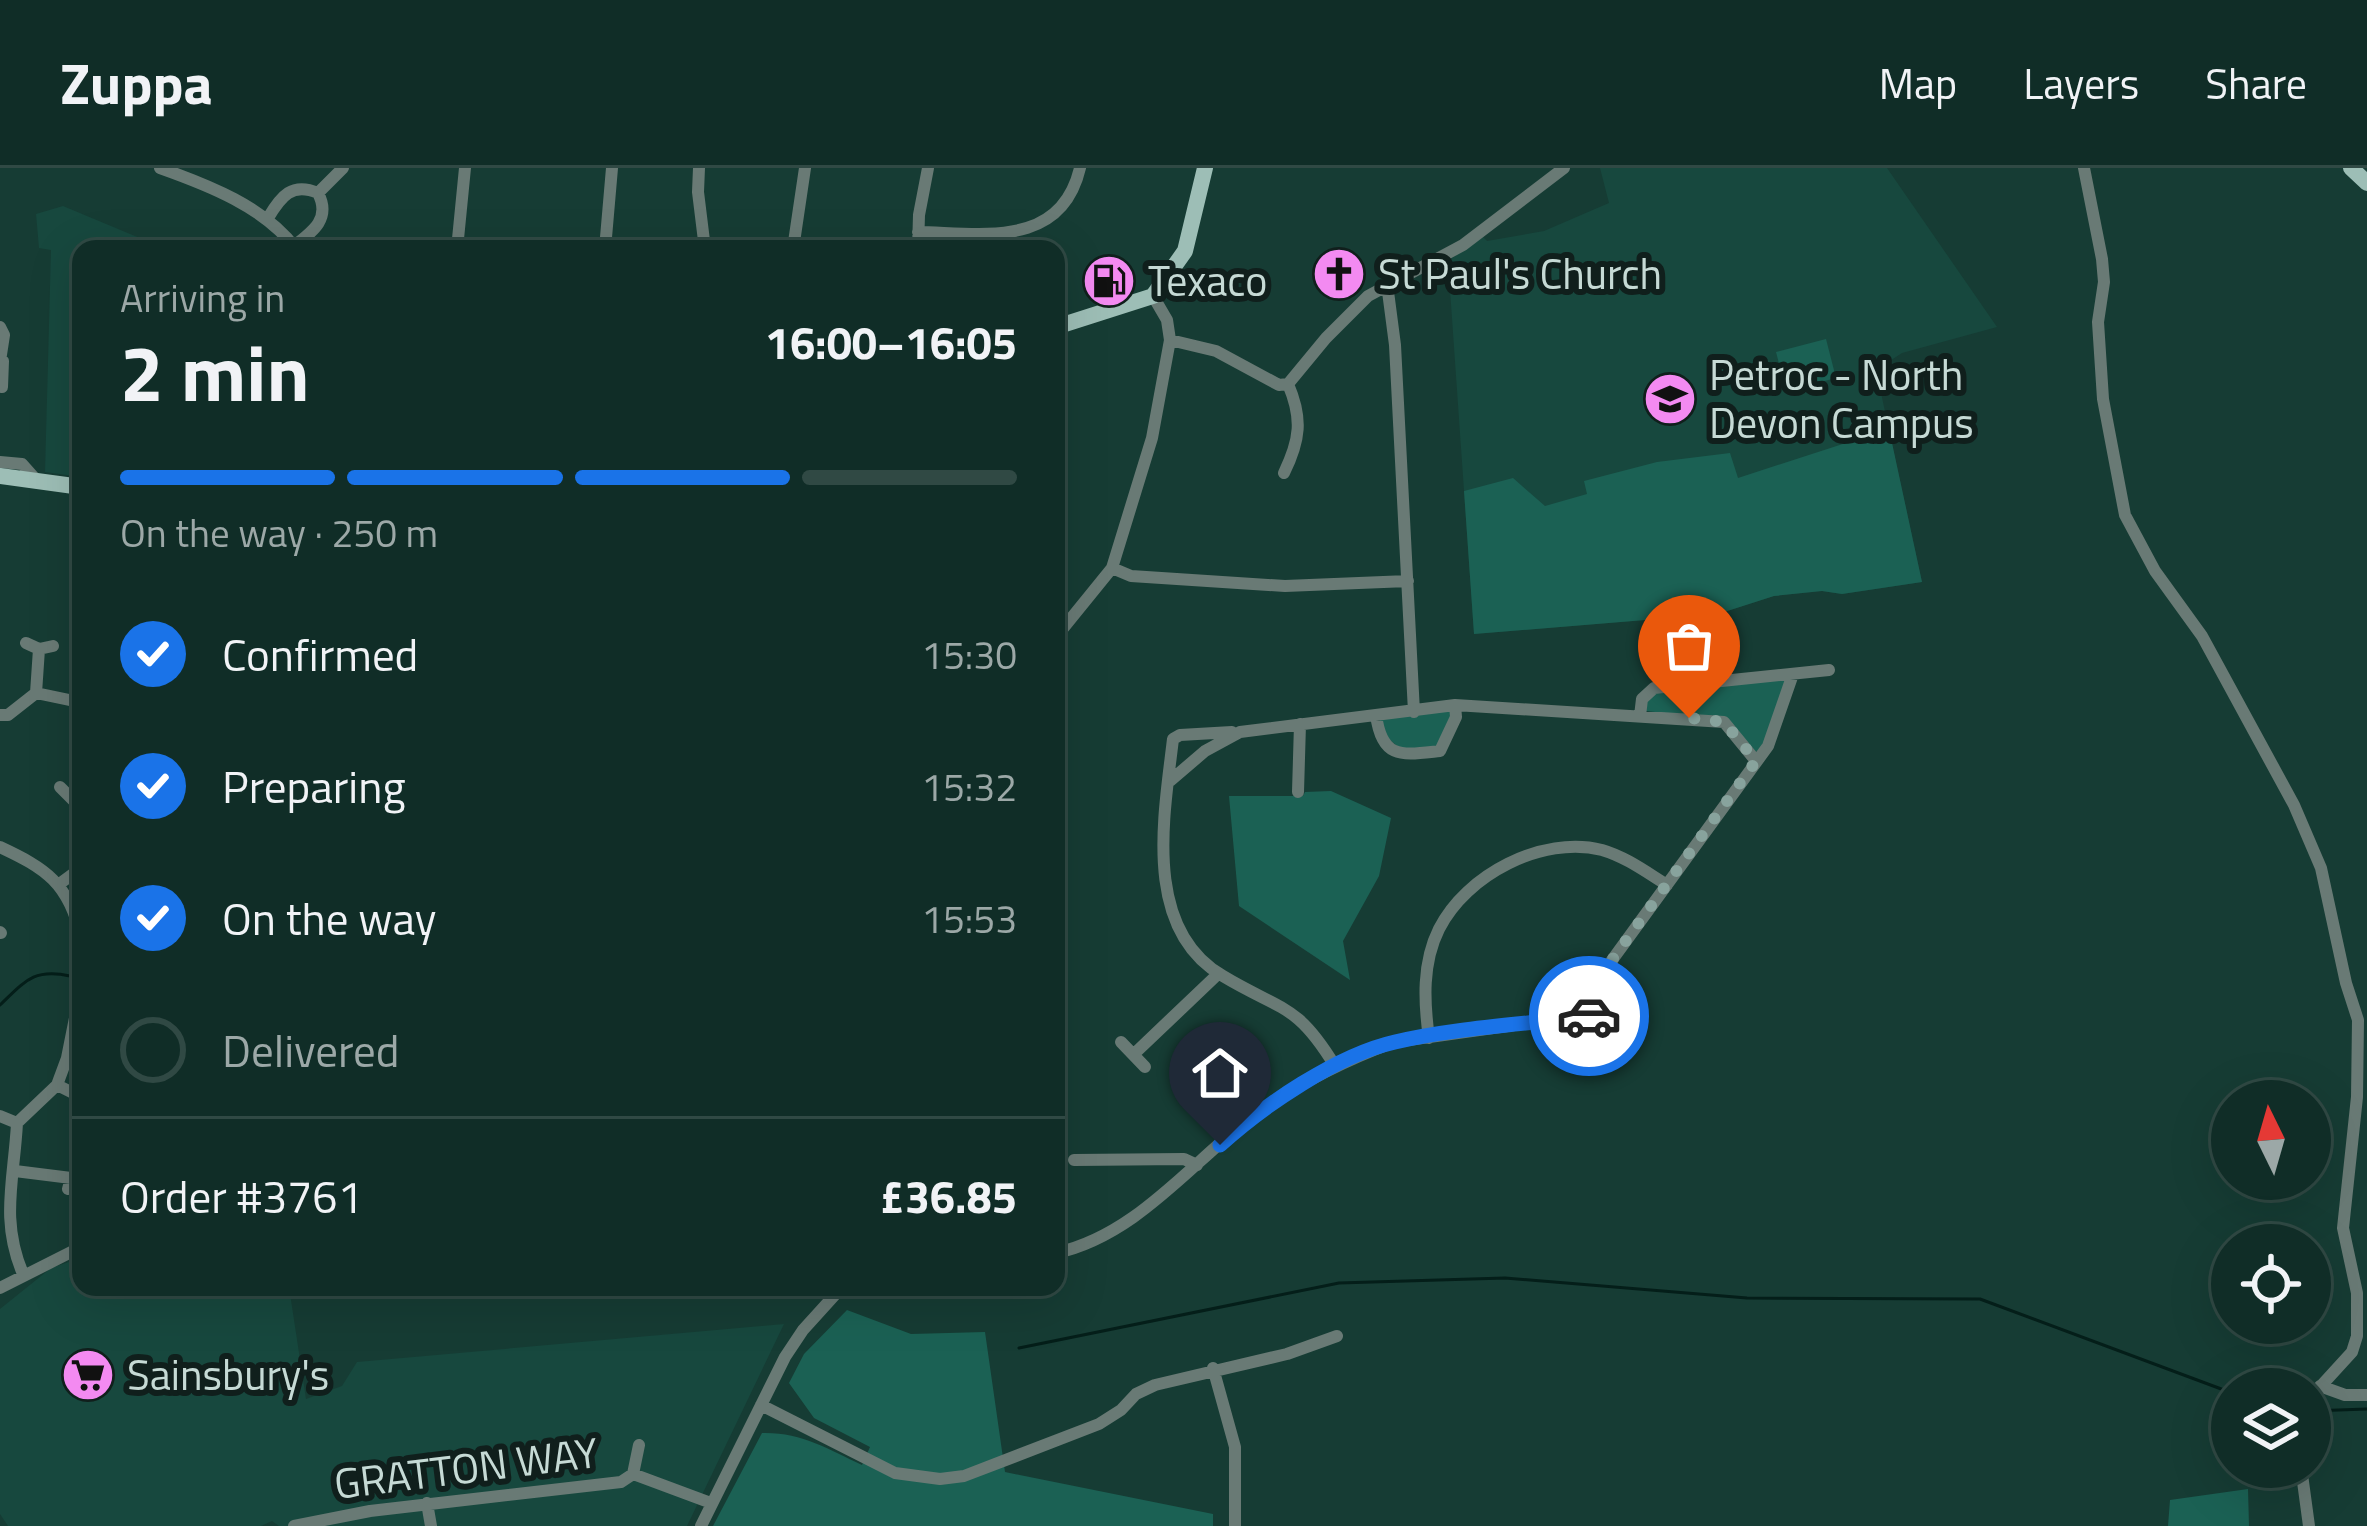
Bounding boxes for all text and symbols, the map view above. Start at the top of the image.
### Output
text: Zuppa [60,39,213,126]
text: Map [1879,51,1957,115]
text: Layers [2023,51,2139,115]
text: Share [2205,51,2307,115]
place label: St Paul's Church [1378,241,1662,305]
church icon: St Paul's Church [1311,246,1367,302]
place label: Texaco [1148,248,1267,312]
fuel station icon: Texaco [1081,253,1137,309]
text: Arriving in [120,268,285,327]
text: 16:00–16:05 [765,308,1017,376]
text: 2 min [120,313,310,431]
place label: Petroc - North Devon Campus [1709,342,1974,454]
school or university icon: Petroc - North Devon Campus [1642,371,1698,427]
text: On the way · 250 m [120,503,438,562]
pin [1638,595,1740,718]
icon: bag [1656,613,1722,679]
text: Confirmed [222,620,418,688]
icon: check [120,621,186,687]
text: 15:30 [921,625,1017,684]
text: Preparing [222,752,406,820]
icon: check [120,753,186,819]
text: 15:32 [921,757,1017,816]
text: On the way [222,884,436,952]
icon: check [120,885,186,951]
text: 15:53 [921,889,1017,948]
courier [1529,956,1649,1076]
icon: car [1556,983,1622,1049]
text: Delivered [222,1016,400,1084]
pin [1169,1022,1271,1145]
icon: home [1187,1040,1253,1106]
north arrow [2211,1080,2331,1200]
map controls [2211,1080,2331,1488]
text: Order #3761 [120,1162,363,1230]
text: £36.85 [879,1162,1017,1230]
button: locate [2211,1224,2331,1344]
place label: Sainsbury's [127,1342,329,1406]
supermarket icon: Sainsbury's [60,1347,116,1403]
button: layers [2211,1368,2331,1488]
street label: GRATTON WAY [330,1419,602,1515]

